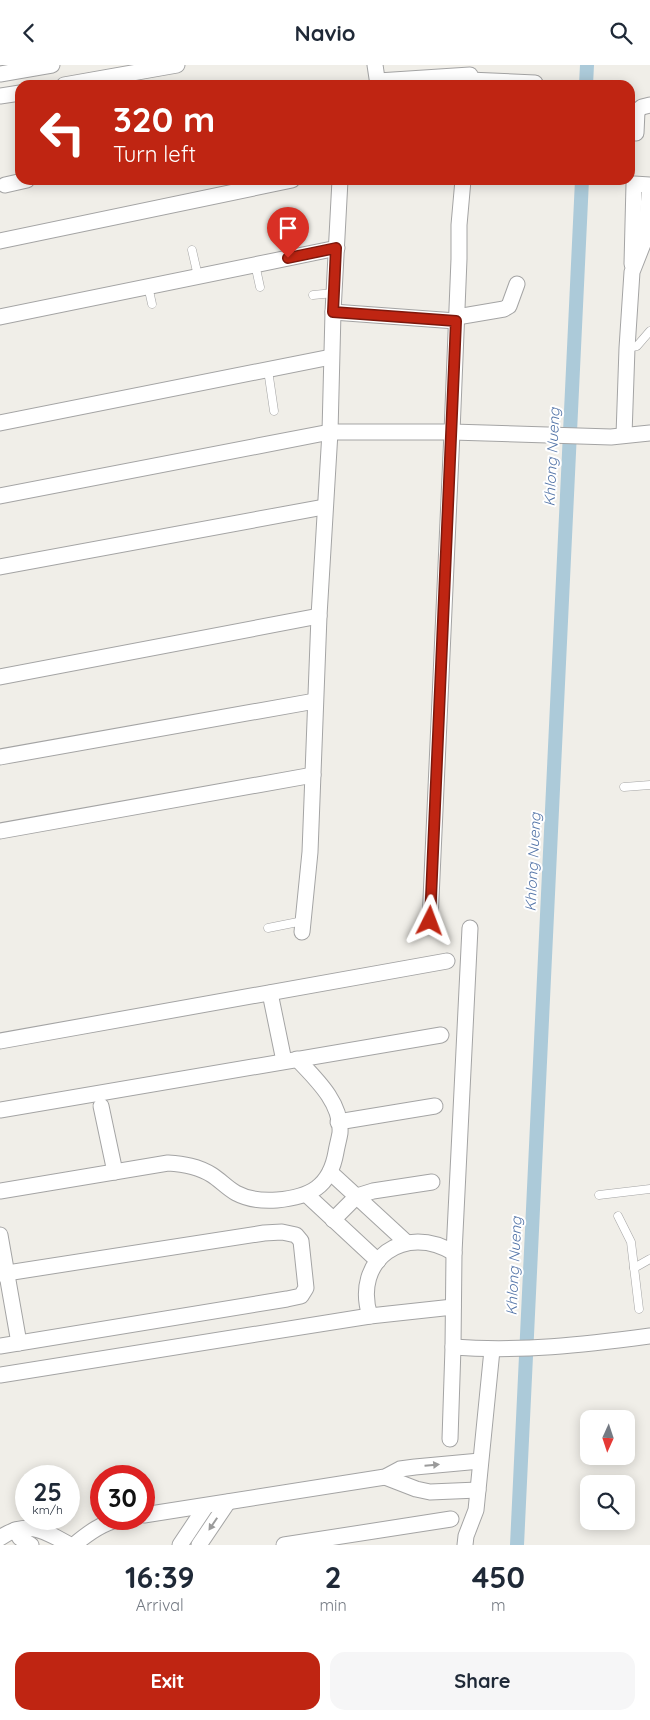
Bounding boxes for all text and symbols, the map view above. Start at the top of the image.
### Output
icon: back [15,19,43,47]
text: Navio [294,19,356,47]
icon: search [607,19,635,47]
text: 320 m [113,97,215,141]
icon: left [30,100,95,165]
text: Turn left [113,140,196,168]
pin [267,207,309,258]
icon: arrive [274,214,302,242]
water label: Khlong Nueng [539,405,564,507]
water label: Khlong Nueng [520,810,545,912]
position arrow [403,894,455,946]
water label: Khlong Nueng [501,1214,526,1316]
north arrow [580,1410,635,1465]
map controls [580,1410,635,1530]
one-way arrow [424,1461,440,1469]
speed limit sign: 30 [90,1465,155,1530]
button: search [580,1475,635,1530]
text: 25 [33,1476,62,1507]
text: km/h [32,1502,63,1517]
one-way arrow [209,1517,218,1530]
text: 16:39 [125,1558,195,1596]
text: 2 [325,1558,342,1596]
text: 450 [472,1558,525,1596]
text: Arrival [136,1595,184,1615]
text: min [319,1595,347,1615]
text: m [491,1595,506,1615]
button: Exit [15,1652,320,1710]
button: Share [330,1652,635,1710]

